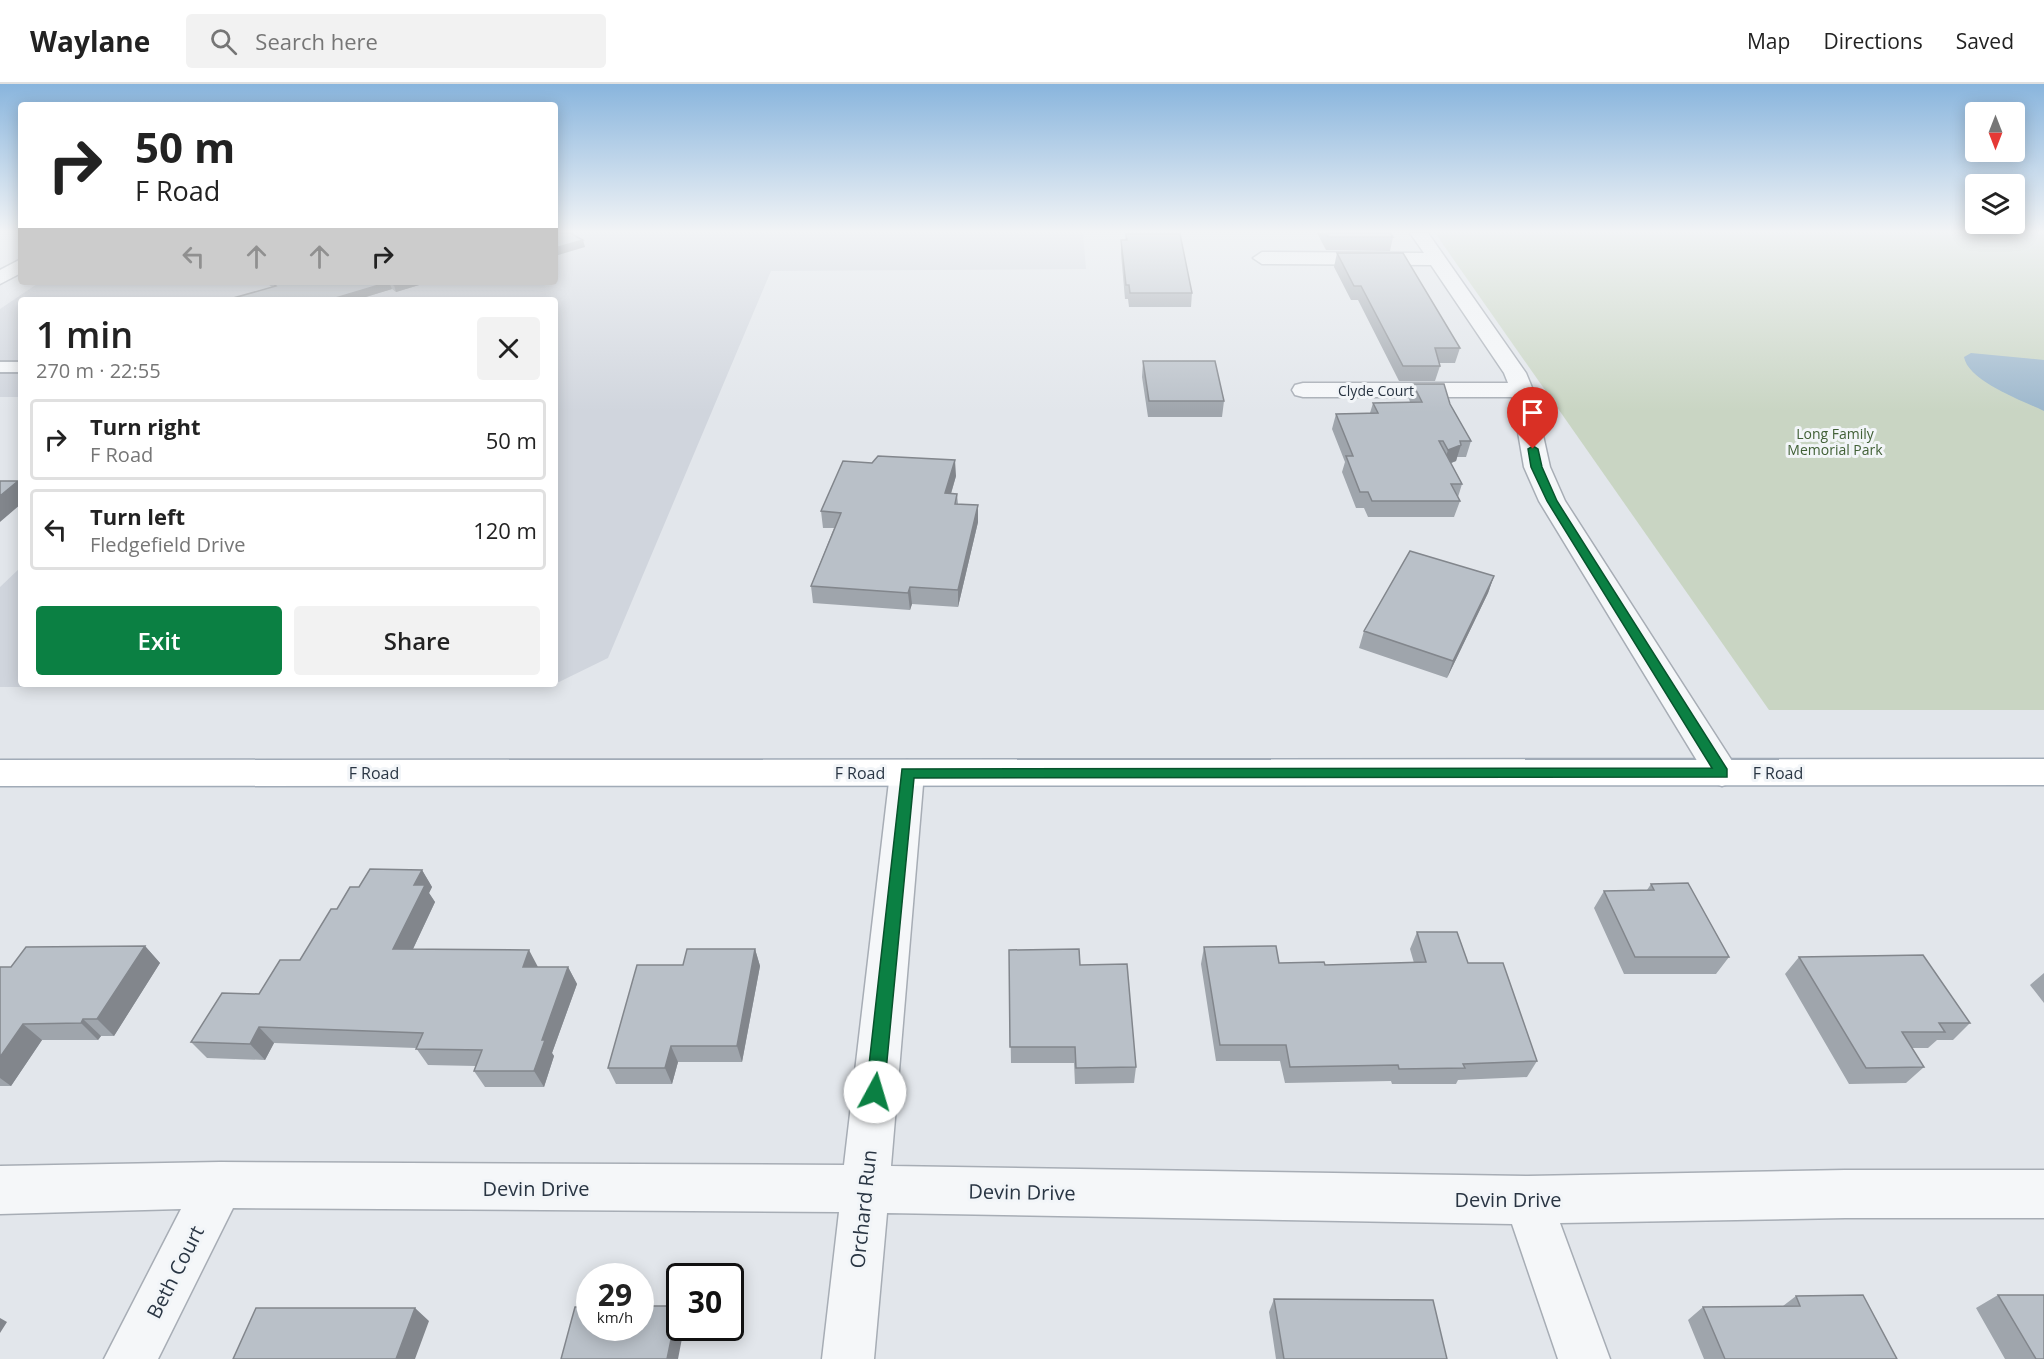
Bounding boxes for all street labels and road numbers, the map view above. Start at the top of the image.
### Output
street label: Clyde Court [1338,381,1414,400]
street label: F Road [349,762,399,784]
street label: F Road [835,762,885,784]
street label: F Road [1753,762,1803,784]
street label: Orchard Run [843,1148,883,1270]
street label: Devin Drive [482,1175,590,1202]
street label: Devin Drive [968,1178,1076,1206]
street label: Devin Drive [1454,1186,1562,1213]
street label: Beth Court [140,1221,210,1323]

